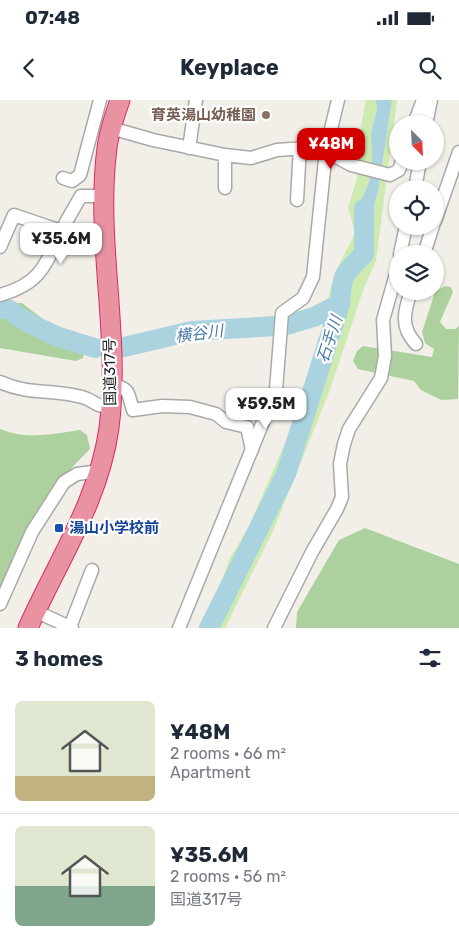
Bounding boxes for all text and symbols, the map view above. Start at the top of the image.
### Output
text: 07:48 [25,6,80,29]
icon: back [15,54,43,82]
text: Keyplace [180,54,279,81]
icon: search [416,54,444,82]
place label: 育英湯山幼稚園 [151,106,256,124]
marker: 育英湯山幼稚園 [260,109,272,121]
north arrow [389,115,444,170]
map controls [389,115,444,300]
pin: ¥48M [301,128,361,170]
text: ¥48M [308,134,354,153]
button: locate [389,180,444,235]
pin: ¥35.6M [20,222,102,265]
text: ¥35.6M [31,229,91,248]
button: layers [389,245,444,300]
water label: 石手川 [313,311,347,365]
water label: 横谷川 [174,321,226,346]
street label: 国道317号 [100,338,120,406]
pin: ¥59.5M [225,388,307,430]
text: ¥59.5M [237,394,295,413]
place label: 湯山小学校前 [69,519,159,537]
marker: 湯山小学校前 [53,522,65,534]
icon: filters [416,644,444,672]
text: 3 homes [15,646,103,671]
text: ¥48M [170,719,230,744]
icon: home [55,721,115,781]
text: 2 rooms · 66 m² [170,744,286,763]
text: Apartment [170,763,250,782]
text: ¥35.6M [170,842,249,867]
icon: home [55,846,115,906]
text: 2 rooms · 56 m² [170,867,286,886]
text: 国道317号 [170,890,242,909]

